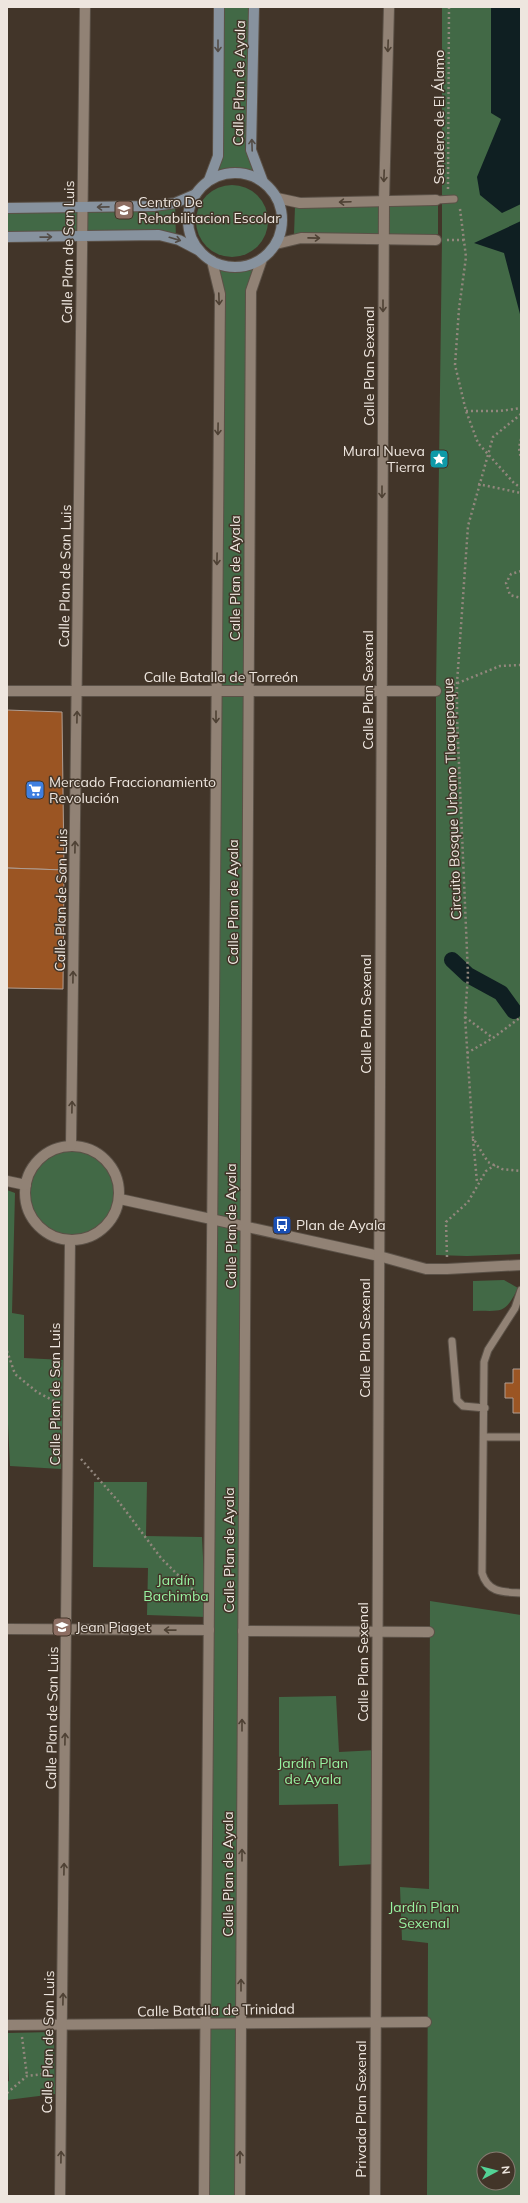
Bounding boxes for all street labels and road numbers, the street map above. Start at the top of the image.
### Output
street label: Calle Plan de Ayala [229,20,249,146]
street label: Sendero de El Álamo [430,50,448,184]
street label: Calle Plan de San Luis [58,180,78,324]
street label: Calle Plan Sexenal [360,306,378,426]
street label: Calle Plan de San Luis [55,504,75,648]
street label: Calle Plan de Ayala [226,515,244,641]
street label: Calle Plan Sexenal [359,630,377,750]
street label: Calle Batalla de Torreón [144,668,298,686]
street label: Circuito Bosque Urbano Tlaquepaque [439,678,465,920]
street label: Calle Plan de San Luis [51,828,71,972]
street label: Calle Plan de Ayala [224,839,242,965]
street label: Calle Plan Sexenal [357,954,375,1074]
street label: Calle Plan de Ayala [222,1163,240,1289]
street label: Calle Plan Sexenal [356,1278,374,1398]
street label: Calle Plan de San Luis [46,1323,64,1465]
street label: Calle Plan de Ayala [220,1487,238,1613]
street label: Calle Plan Sexenal [354,1602,372,1722]
street label: Calle Plan de San Luis [42,1646,62,1790]
street label: Calle Plan de Ayala [219,1811,237,1937]
street label: Calle Plan de San Luis [38,1970,58,2114]
street label: Calle Batalla de Trinidad [137,2000,295,2020]
street label: Privada Plan Sexenal [352,2040,370,2178]

